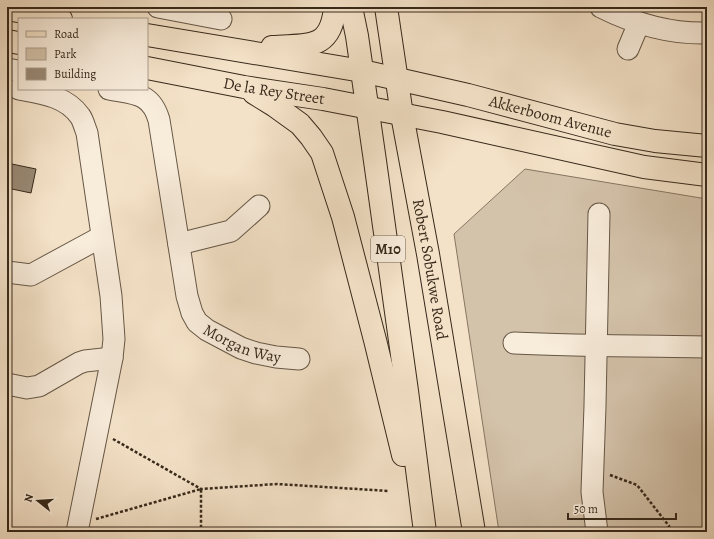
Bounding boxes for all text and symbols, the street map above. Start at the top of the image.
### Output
legend [18,18,148,90]
text: Road [54,26,80,42]
text: Park [54,46,77,62]
text: Building [54,66,96,82]
street label: De la Rey Street [221,72,326,110]
street label: Akkerboom Avenue [486,90,614,144]
street label: Robert Sobukwe Road [407,197,453,342]
road number: M10 [371,236,405,262]
street label: Morgan Way [199,319,283,368]
north arrow [18,481,58,521]
text: N [21,492,37,504]
scale bar [568,495,676,521]
text: 50 m [574,501,598,517]

